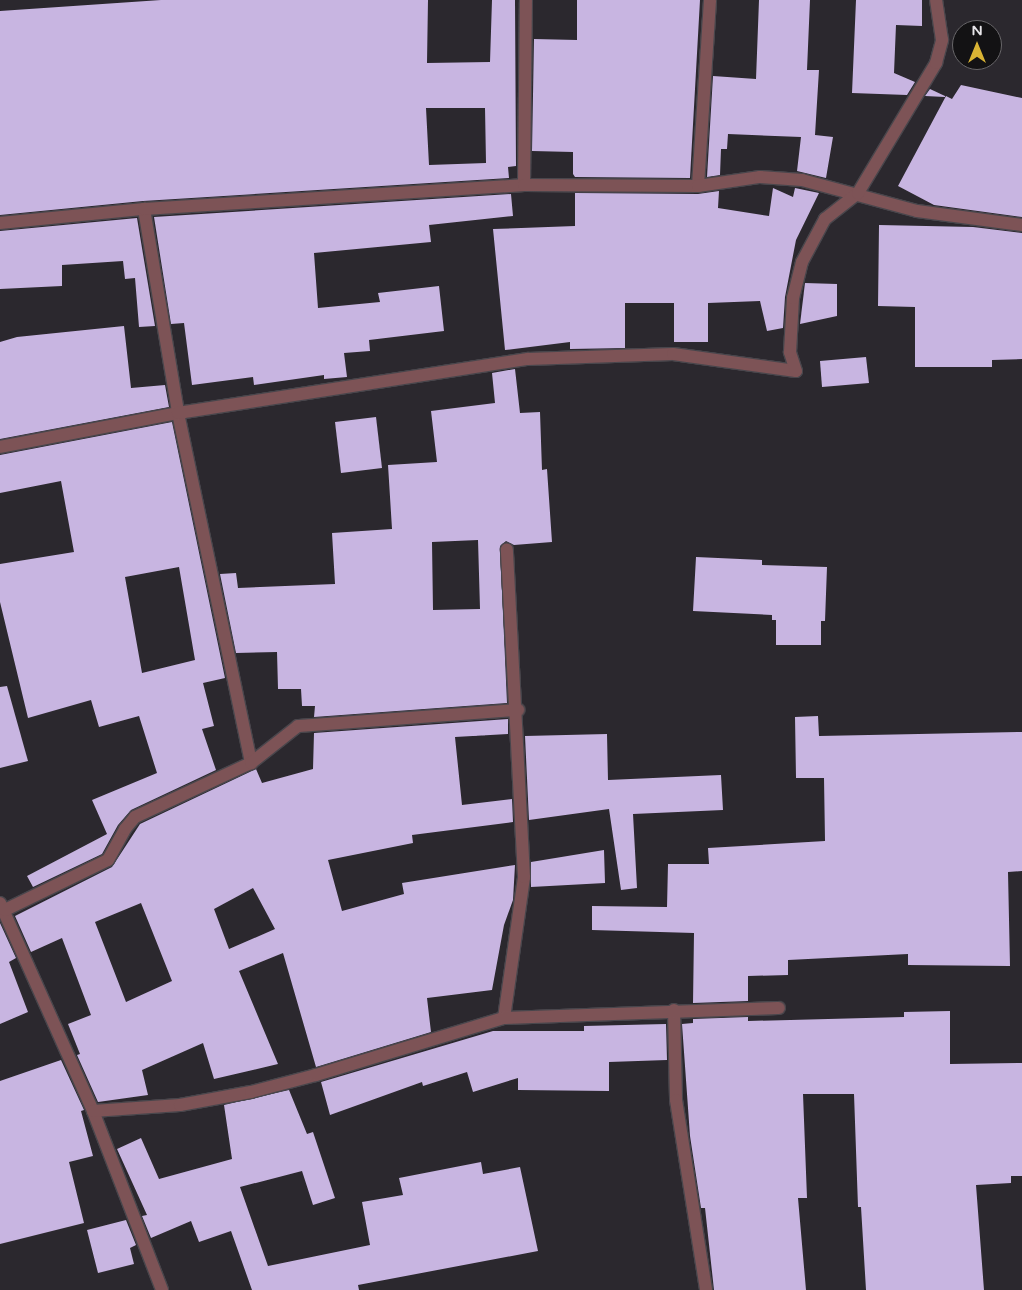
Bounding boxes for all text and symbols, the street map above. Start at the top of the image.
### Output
north arrow [952,20,1002,70]
text: N [971,22,983,39]

